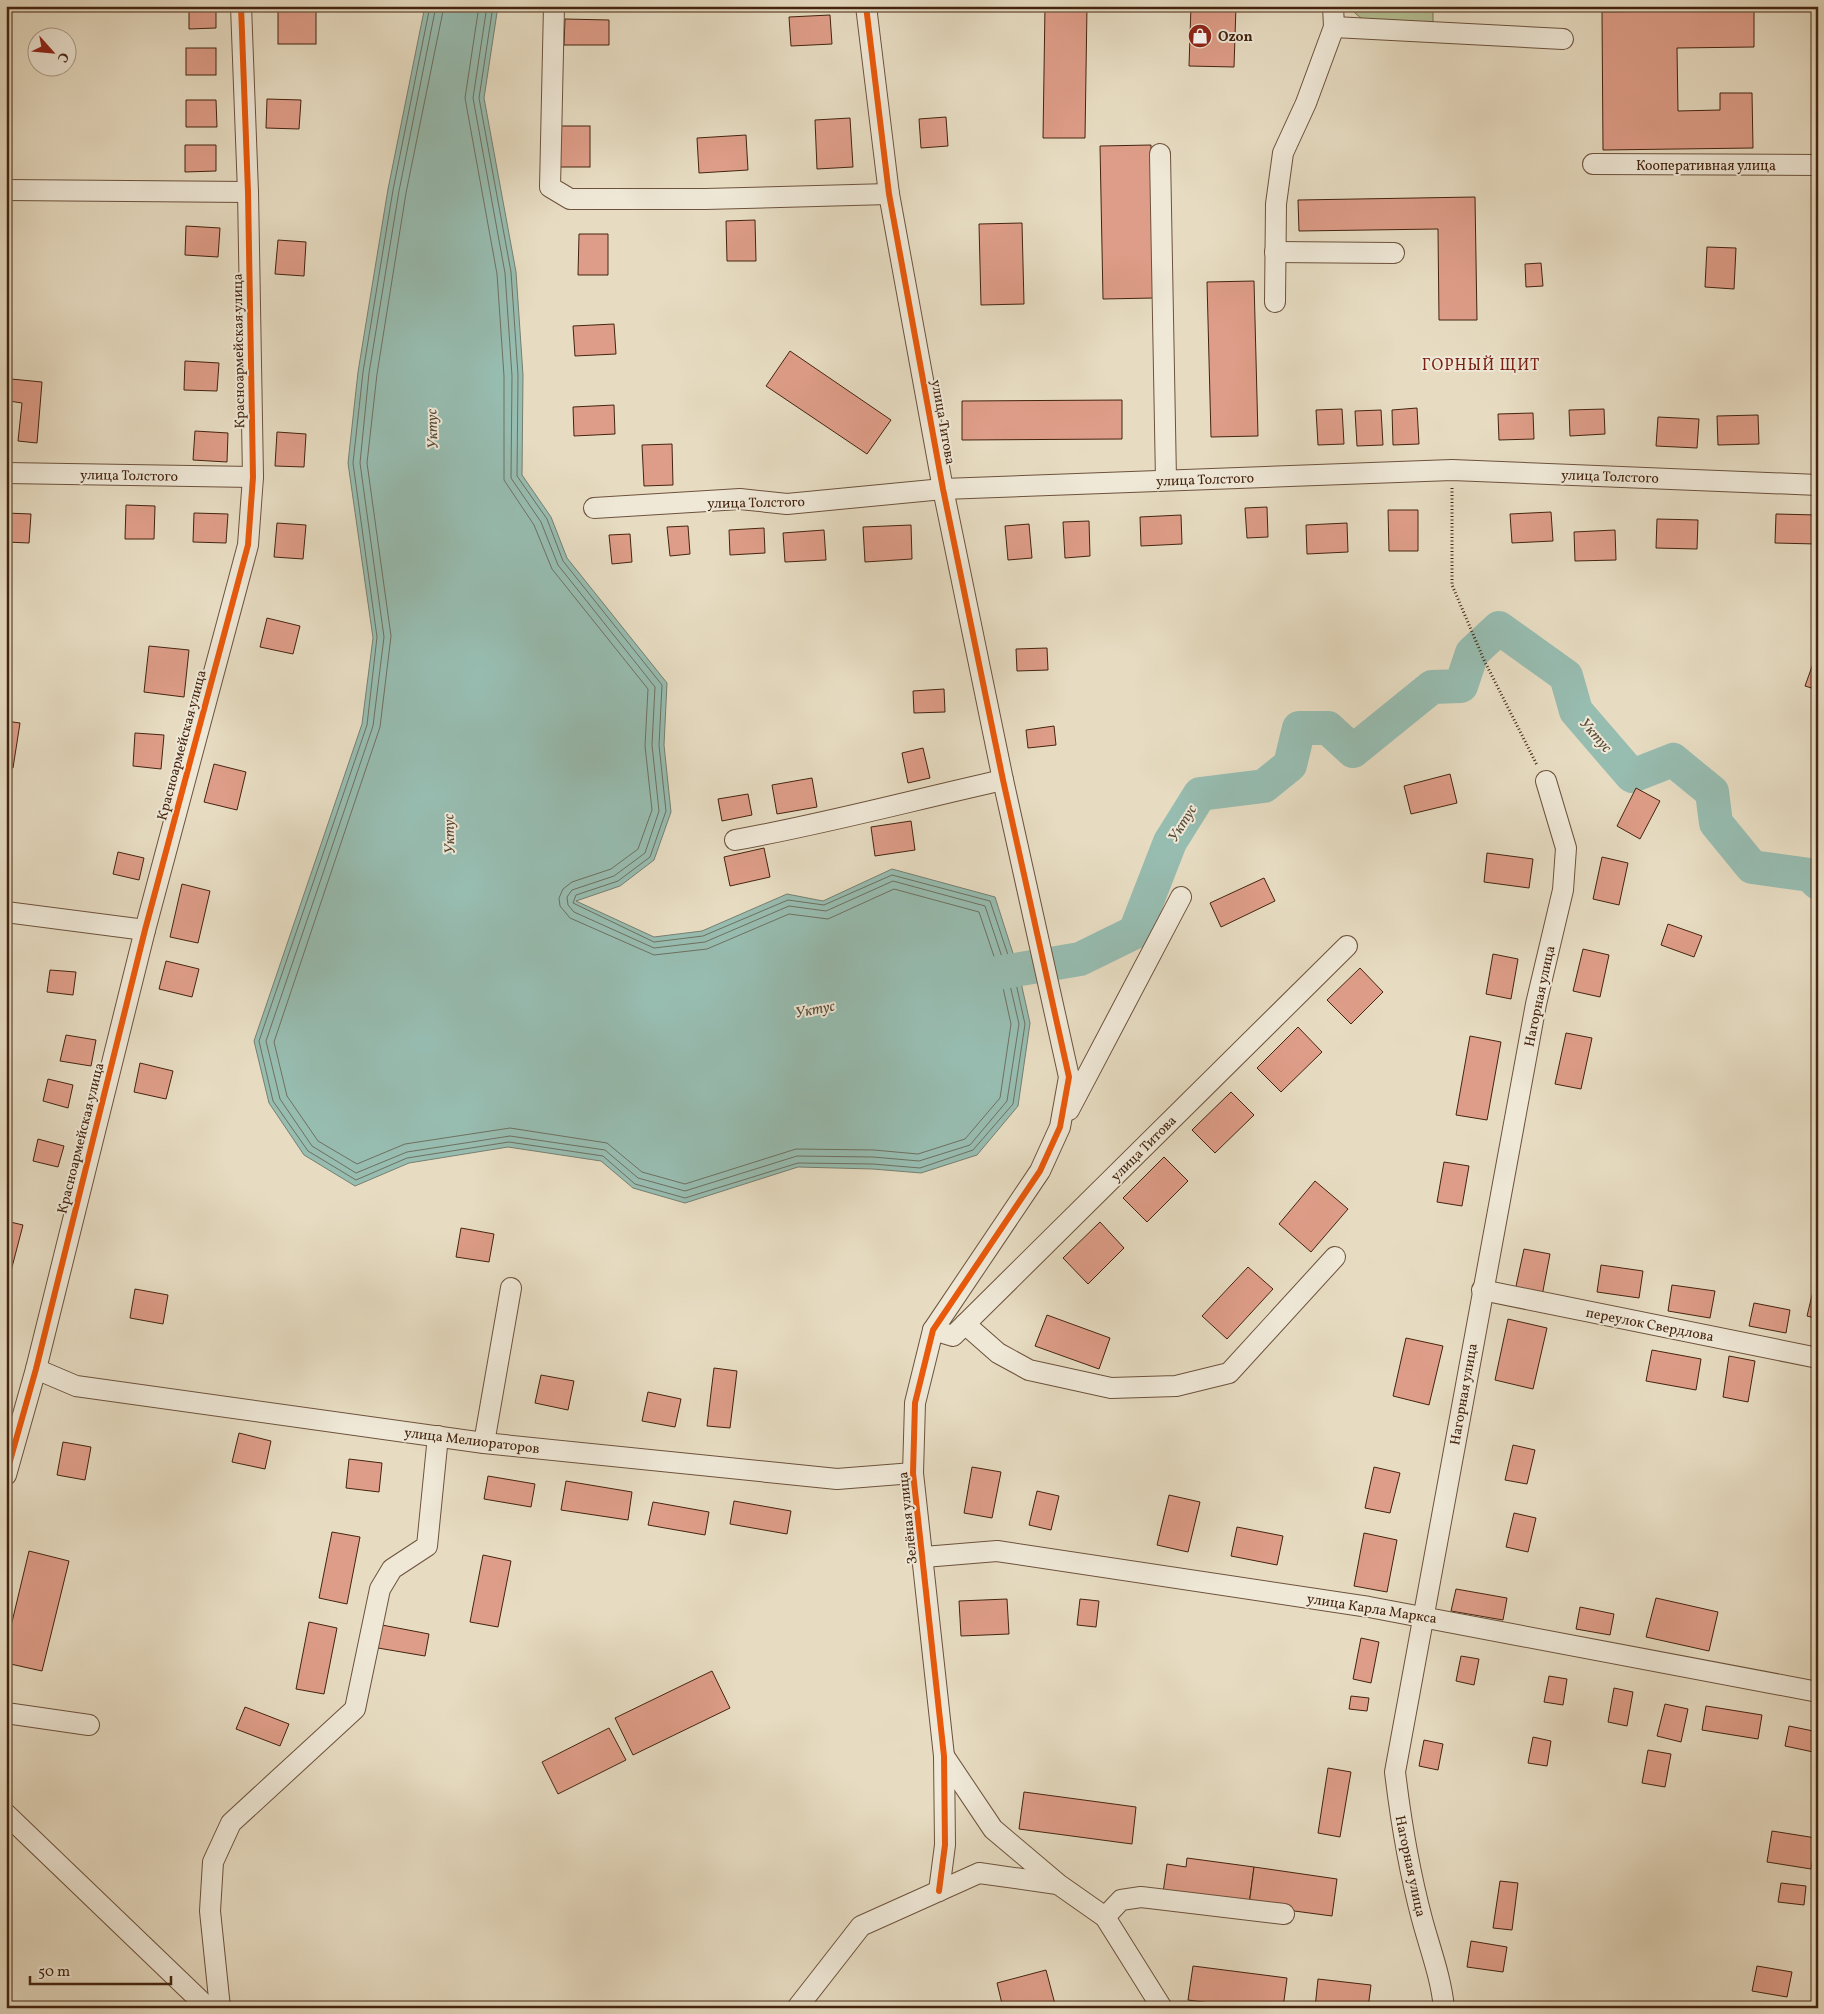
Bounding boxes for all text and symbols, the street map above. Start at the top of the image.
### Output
shop icon: Ozon [1187,23,1213,49]
north arrow [28,28,78,78]
place label: Ozon [1218,28,1253,47]
text: С [52,49,73,66]
street label: Кооперативная улица [1636,157,1776,176]
street label: Красноармейская улица [229,273,250,429]
district label: ГОРНЫЙ ЩИТ [1422,355,1540,377]
street label: улица Титова [926,378,959,466]
water label: Уктус [422,408,445,449]
street label: улица Толстого [80,466,178,487]
street label: улица Толстого [1561,466,1659,489]
street label: улица Толстого [1156,469,1254,492]
street label: улица Толстого [707,493,805,514]
street label: Красноармейская улица [153,668,212,823]
water label: Уктус [1574,714,1616,758]
water label: Уктус [1164,801,1203,846]
water label: Уктус [439,813,462,854]
street label: Нагорная улица [1520,944,1560,1049]
water label: Уктус [794,996,837,1025]
street label: Красноармейская улица [53,1061,109,1216]
street label: улица Титова [1107,1112,1181,1186]
street label: переулок Свердлова [1584,1304,1715,1347]
street label: Нагорная улица [1446,1342,1483,1447]
street label: улица Мелиораторов [403,1424,541,1459]
street label: Зелёная улица [894,1471,923,1565]
street label: улица Карла Маркса [1305,1590,1438,1629]
street label: Нагорная улица [1390,1814,1430,1919]
scale bar [30,1954,171,1986]
text: 50 m [38,1962,70,1983]

